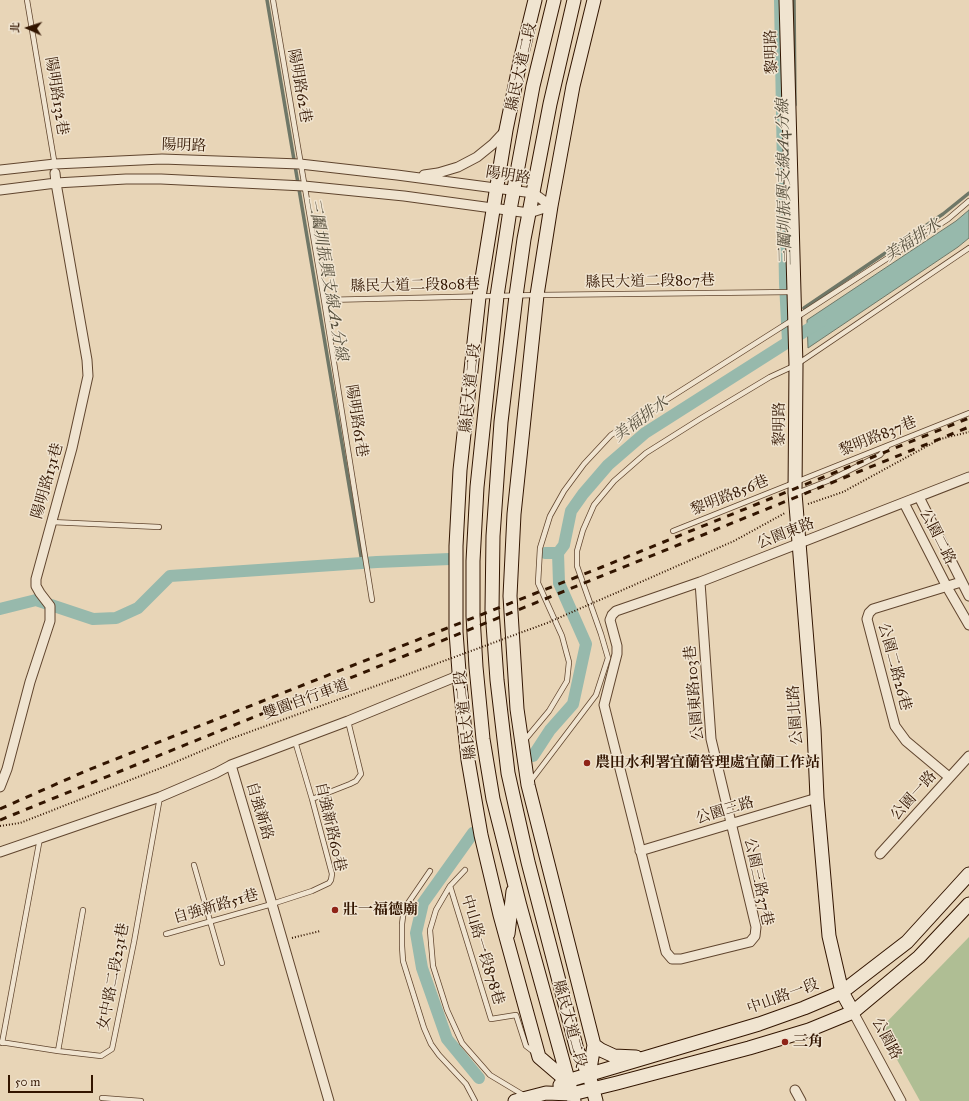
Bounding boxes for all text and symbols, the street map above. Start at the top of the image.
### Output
north arrow [8,8,48,48]
street label: 縣民大道二段 [503,21,541,113]
text: 北 [9,22,22,33]
street label: 黎明路 [762,29,782,75]
street label: 陽明路62巷 [284,47,314,125]
street label: 陽明路132巷 [41,55,71,137]
water label: 三鬮圳振興支線A4分線 [774,99,796,265]
street label: 陽明路 [161,136,207,156]
street label: 陽明路 [484,164,532,188]
water label: 三鬮圳振興支線A2分線 [303,196,351,362]
water label: 美福排水 [881,216,945,266]
street label: 縣民大道二段807巷 [585,272,715,292]
street label: 縣民大道二段808巷 [350,276,480,296]
street label: 縣民大道二段 [457,342,485,434]
street label: 陽明路61巷 [341,383,371,459]
water label: 美福排水 [609,393,673,447]
street label: 黎明路 [771,402,789,446]
street label: 黎明路837巷 [837,413,919,461]
street label: 陽明路131巷 [29,441,67,521]
street label: 黎明路856巷 [688,472,772,520]
street label: 公園二路 [915,506,959,568]
street label: 公園東路 [755,515,817,553]
street label: 公園二路26巷 [874,621,914,713]
street label: 公園東路103巷 [682,645,708,741]
street label: 縣民大道二段 [452,669,480,761]
street label: 雙園自行車道 [261,676,351,724]
street label: 公園北路 [785,684,807,746]
place label: 農田水利署宜蘭管理處宜蘭工作站 [595,754,820,772]
marker: 農田水利署宜蘭管理處宜蘭工作站 [582,758,592,768]
street label: 公園一路 [887,768,941,824]
street label: 自強新路 [242,780,276,842]
street label: 自強新路60巷 [311,780,349,874]
street label: 公園三路 [694,794,756,828]
street label: 公園三路37巷 [740,837,776,927]
street label: 自強新路51巷 [171,886,261,928]
street label: 中山路一段878巷 [457,893,507,1007]
place label: 壯一福德廟 [343,901,418,919]
marker: 壯一福德廟 [330,905,340,915]
street label: 女中路二段231巷 [95,922,133,1032]
street label: 中山路一段 [745,976,821,1018]
street label: 縣民大道二段 [549,978,589,1070]
street label: 公園路 [867,1015,905,1063]
place label: 三角 [793,1033,823,1051]
marker: 三角 [780,1037,790,1047]
scale bar [10,1067,95,1093]
text: 50 m [15,1075,40,1089]

